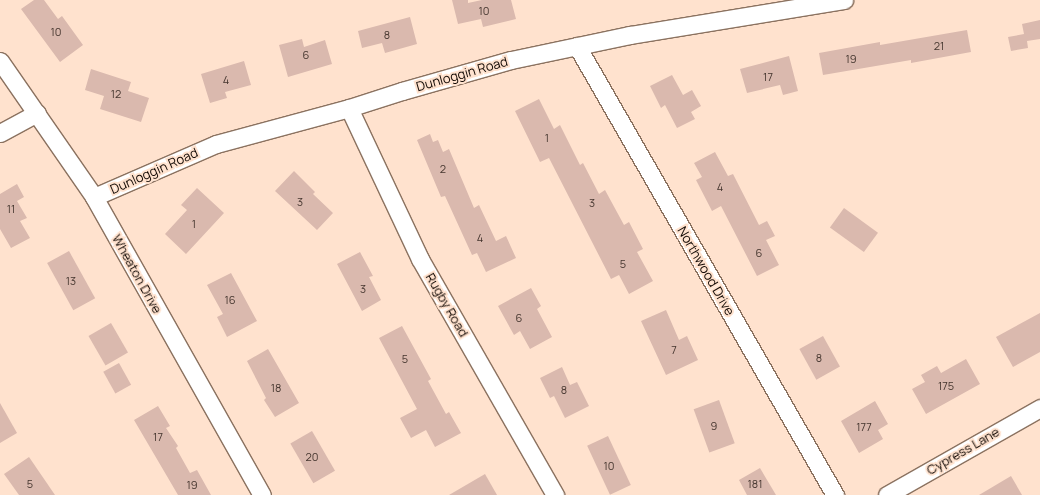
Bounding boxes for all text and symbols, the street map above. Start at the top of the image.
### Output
house number: 10 [479,4,489,18]
house number: 10 [51,25,61,39]
house number: 8 [384,28,390,42]
house number: 21 [934,39,944,53]
house number: 6 [303,48,309,62]
house number: 19 [845,52,857,66]
street label: Dunloggin Road [414,53,510,95]
house number: 17 [763,70,773,84]
house number: 4 [223,73,229,87]
house number: 12 [111,87,121,101]
house number: 1 [545,131,549,145]
street label: Dunloggin Road [108,145,200,197]
house number: 2 [440,162,446,176]
house number: 4 [717,180,723,194]
house number: 3 [297,195,303,209]
house number: 3 [589,196,595,210]
house number: 11 [7,202,15,216]
house number: 1 [192,217,196,231]
street label: Northwood Drive [674,224,738,318]
house number: 4 [477,231,483,245]
street label: Wheaton Drive [109,232,165,316]
house number: 6 [756,246,762,260]
house number: 5 [620,257,626,271]
street label: Rugby Road [422,270,472,340]
house number: 13 [66,274,76,288]
house number: 3 [360,282,366,296]
house number: 16 [224,293,236,307]
house number: 6 [516,311,522,325]
house number: 7 [671,343,677,357]
house number: 8 [816,351,822,365]
house number: 5 [402,352,408,366]
house number: 175 [938,379,954,393]
house number: 18 [271,381,281,395]
house number: 8 [561,383,567,397]
house number: 9 [711,419,717,433]
house number: 177 [856,420,872,434]
street label: Cypress Lane [924,424,1002,478]
house number: 17 [153,430,163,444]
house number: 20 [306,450,318,464]
house number: 10 [604,459,614,473]
house number: 5 [27,477,33,491]
house number: 181 [748,477,762,491]
house number: 19 [186,478,198,492]

